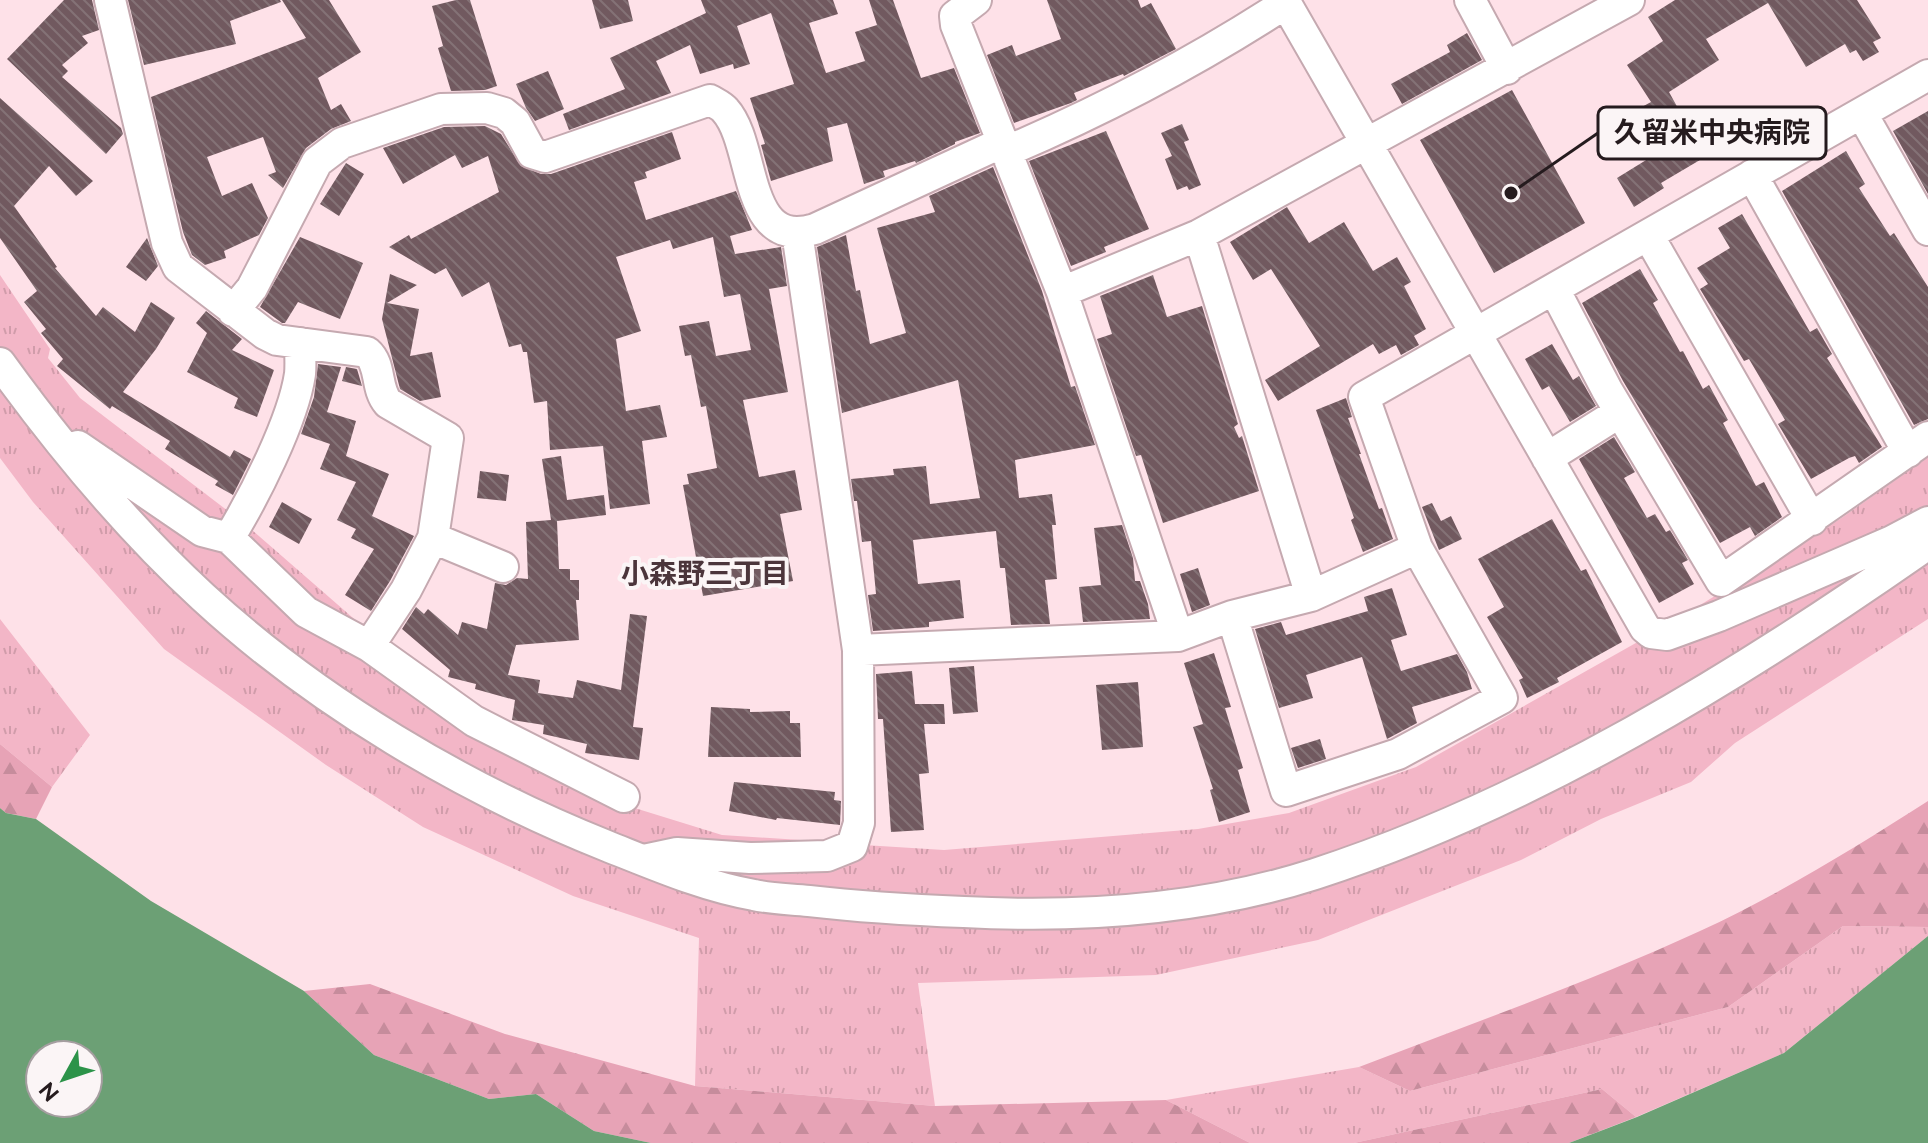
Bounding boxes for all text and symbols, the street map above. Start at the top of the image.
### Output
callout: 久留米中央病院 [1598,107,1826,159]
text: 久留米中央病院 [1614,116,1810,149]
district label: 小森野三丁目 [621,557,789,590]
north arrow [24,1039,104,1119]
text: N [33,1077,64,1107]

